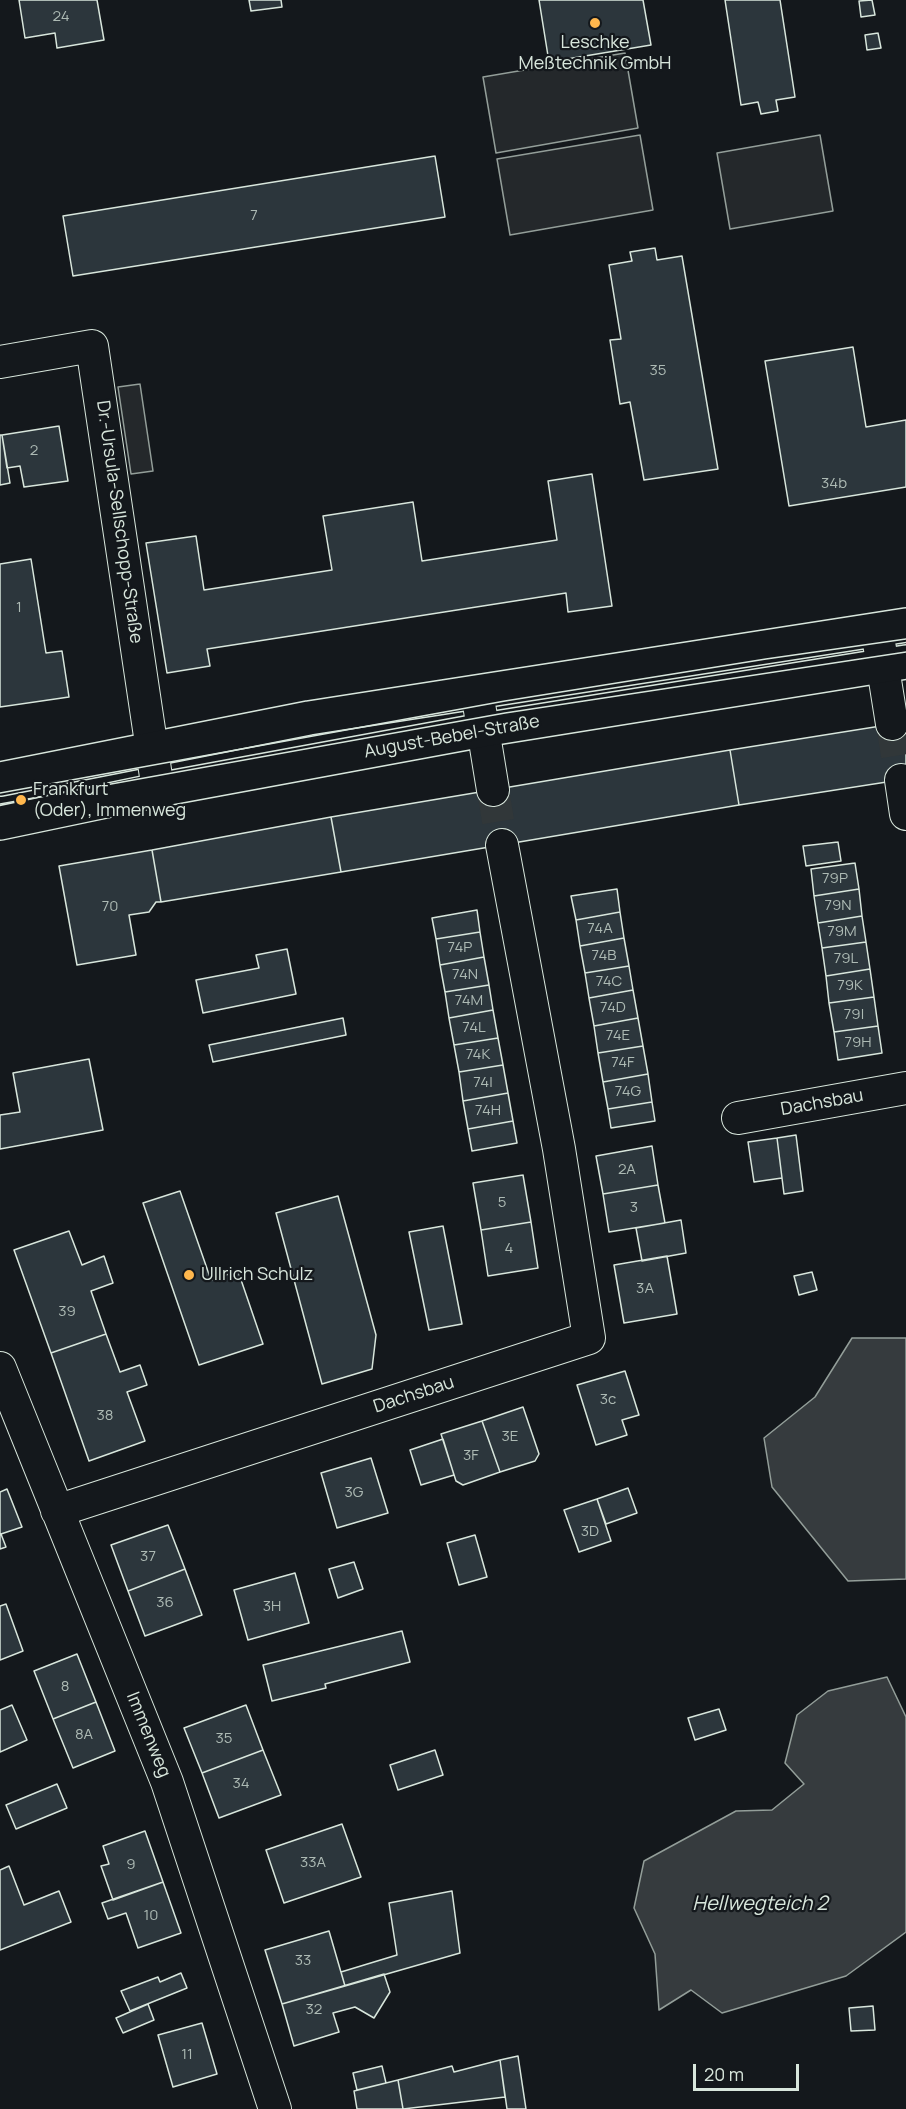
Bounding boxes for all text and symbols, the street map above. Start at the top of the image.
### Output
house number: 24 [52,8,70,26]
marker: Leschke Meßtechnik GmbH [588,16,602,30]
place label: Leschke Meßtechnik GmbH [519,32,671,74]
house number: 7 [250,207,258,225]
house number: 35 [650,362,666,380]
street label: Dr.-Ursula-Sellschopp-Straße [91,399,147,645]
house number: 2 [30,442,38,460]
house number: 34b [821,475,847,493]
house number: 1 [16,599,22,617]
street label: August-Bebel-Straße [363,711,541,763]
place label: Frankfurt (Oder), Immenweg [33,779,186,822]
marker: Frankfurt (Oder), Immenweg [14,793,28,807]
house number: 79P [822,870,848,888]
house number: 79N [824,897,852,915]
house number: 70 [102,898,118,916]
house number: 74A [587,920,613,938]
house number: 79M [827,923,857,941]
house number: 74P [448,939,472,957]
house number: 74B [592,947,616,965]
house number: 79L [834,950,858,968]
house number: 74N [452,966,478,984]
house number: 74C [596,973,622,991]
house number: 79K [837,977,863,995]
house number: 74M [455,992,483,1010]
house number: 74D [600,999,626,1017]
house number: 79I [844,1006,864,1024]
house number: 74L [462,1019,486,1037]
house number: 74E [606,1027,630,1045]
house number: 79H [844,1034,872,1052]
house number: 74K [466,1046,490,1064]
house number: 74F [611,1054,635,1072]
house number: 74I [473,1074,493,1092]
house number: 74G [615,1083,641,1101]
street label: Dachsbau [779,1085,865,1121]
house number: 74H [475,1102,501,1120]
house number: 2A [618,1161,636,1179]
house number: 5 [498,1194,506,1212]
house number: 3 [630,1199,638,1217]
house number: 4 [505,1240,513,1258]
place label: Ullrich Schulz [201,1264,313,1286]
marker: Ullrich Schulz [182,1268,196,1282]
house number: 3A [636,1280,654,1298]
house number: 39 [58,1303,76,1321]
street label: Dachsbau [371,1372,457,1418]
house number: 3c [600,1391,616,1409]
house number: 38 [96,1407,114,1425]
house number: 3E [502,1428,518,1446]
house number: 3F [463,1447,479,1465]
house number: 3G [345,1484,363,1502]
house number: 3D [581,1523,599,1541]
house number: 37 [140,1548,156,1566]
house number: 36 [156,1594,174,1612]
house number: 3H [263,1598,281,1616]
house number: 8 [61,1678,69,1696]
street label: Immenweg [121,1689,175,1781]
house number: 8A [75,1726,93,1744]
house number: 35 [216,1730,232,1748]
house number: 34 [232,1775,250,1793]
house number: 33A [300,1854,326,1872]
house number: 9 [126,1856,136,1874]
water label: Hellwegteich 2 [692,1892,828,1916]
house number: 10 [144,1907,158,1925]
house number: 33 [295,1952,311,1970]
house number: 32 [306,2001,322,2019]
house number: 11 [181,2046,193,2064]
scale bar [696,2052,802,2090]
text: 20 m [704,2062,744,2086]

